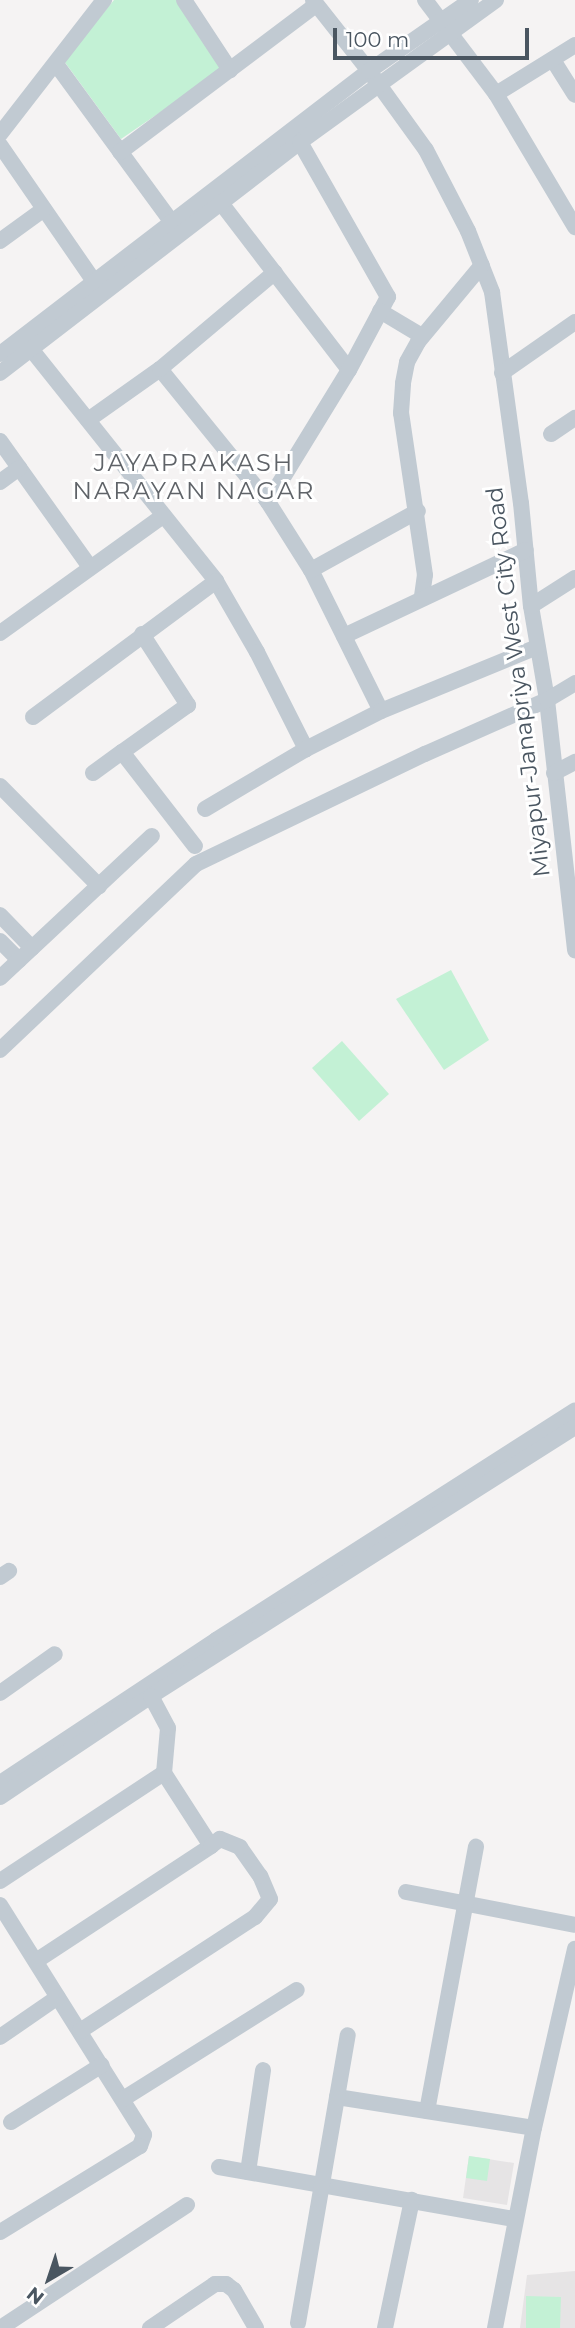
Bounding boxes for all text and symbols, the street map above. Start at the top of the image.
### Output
scale bar [337,14,533,58]
text: 100 m [346,27,409,52]
district label: JAYAPRAKASH NARAYAN NAGAR [74,449,314,505]
street label: Miyapur-Janapriya West City Road [480,485,556,879]
north arrow [14,2244,84,2314]
text: N [22,2282,49,2309]

